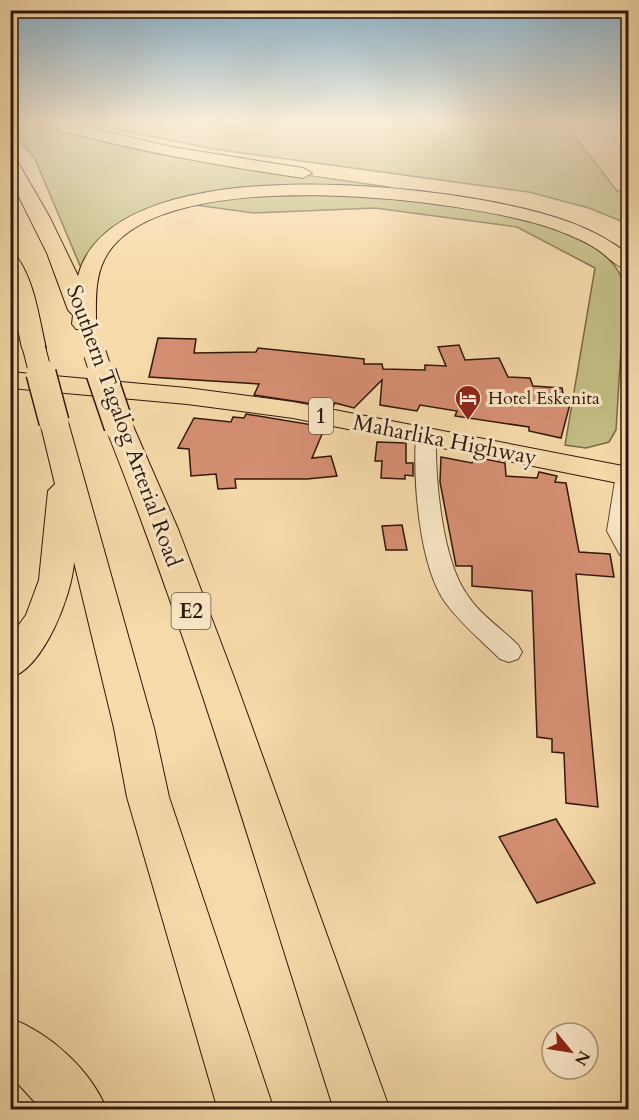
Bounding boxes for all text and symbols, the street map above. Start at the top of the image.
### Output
street label: Southern Tagalog Arterial Road [59,281,189,571]
hotel icon: Hotel Eskenita [453,383,483,421]
place label: Hotel Eskenita [488,386,600,411]
road number: 1 [309,398,333,434]
street label: Maharlika Highway [351,407,540,473]
road number: E2 [172,593,210,629]
north arrow [540,1021,600,1081]
text: N [569,1046,595,1070]

